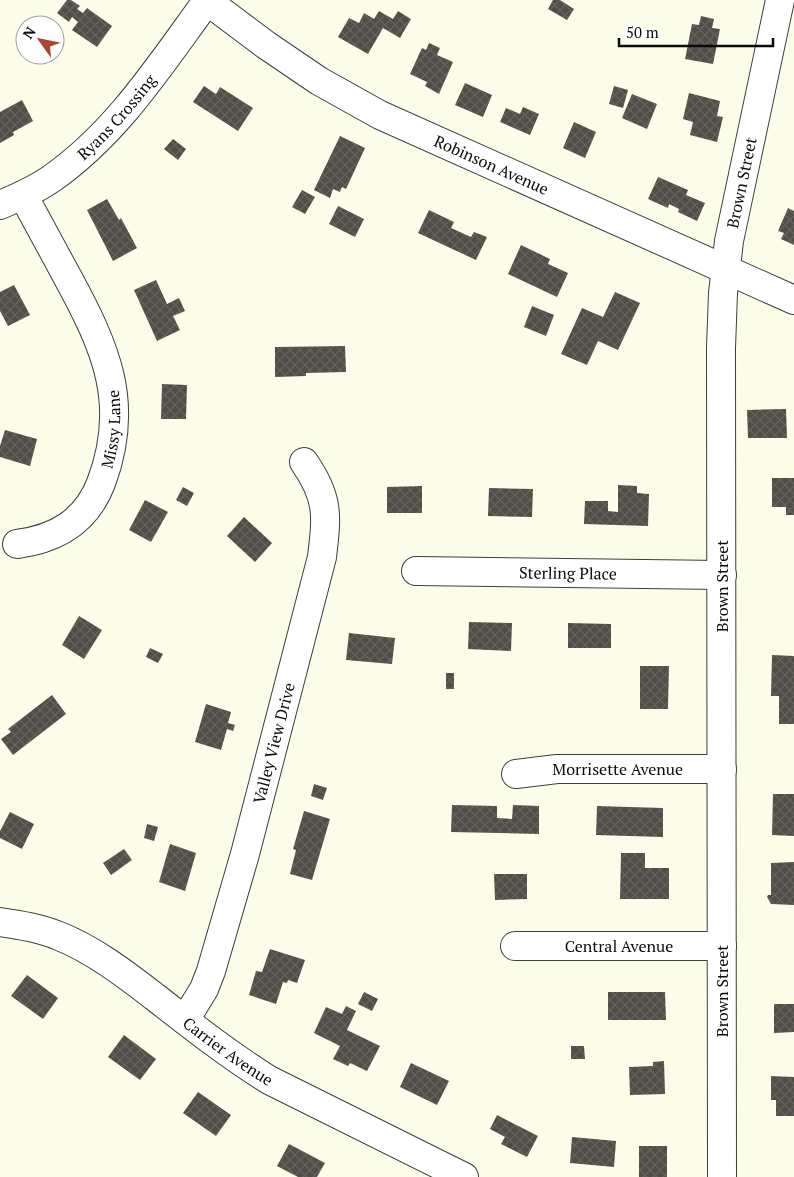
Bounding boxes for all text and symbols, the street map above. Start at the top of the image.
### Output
north arrow [15,15,65,65]
scale bar [619,15,773,47]
text: 50 m [626,22,659,42]
text: N [18,23,40,42]
street label: Ryans Crossing [72,69,161,165]
street label: Robinson Avenue [431,130,552,200]
street label: Brown Street [721,135,762,230]
street label: Missy Lane [96,389,125,471]
street label: Brown Street [711,540,733,632]
street label: Sterling Place [519,561,617,585]
street label: Valley View Drive [247,680,300,806]
street label: Morrisette Avenue [552,758,683,780]
street label: Central Avenue [565,935,673,957]
street label: Brown Street [711,945,733,1037]
street label: Carrier Avenue [178,1012,277,1091]

